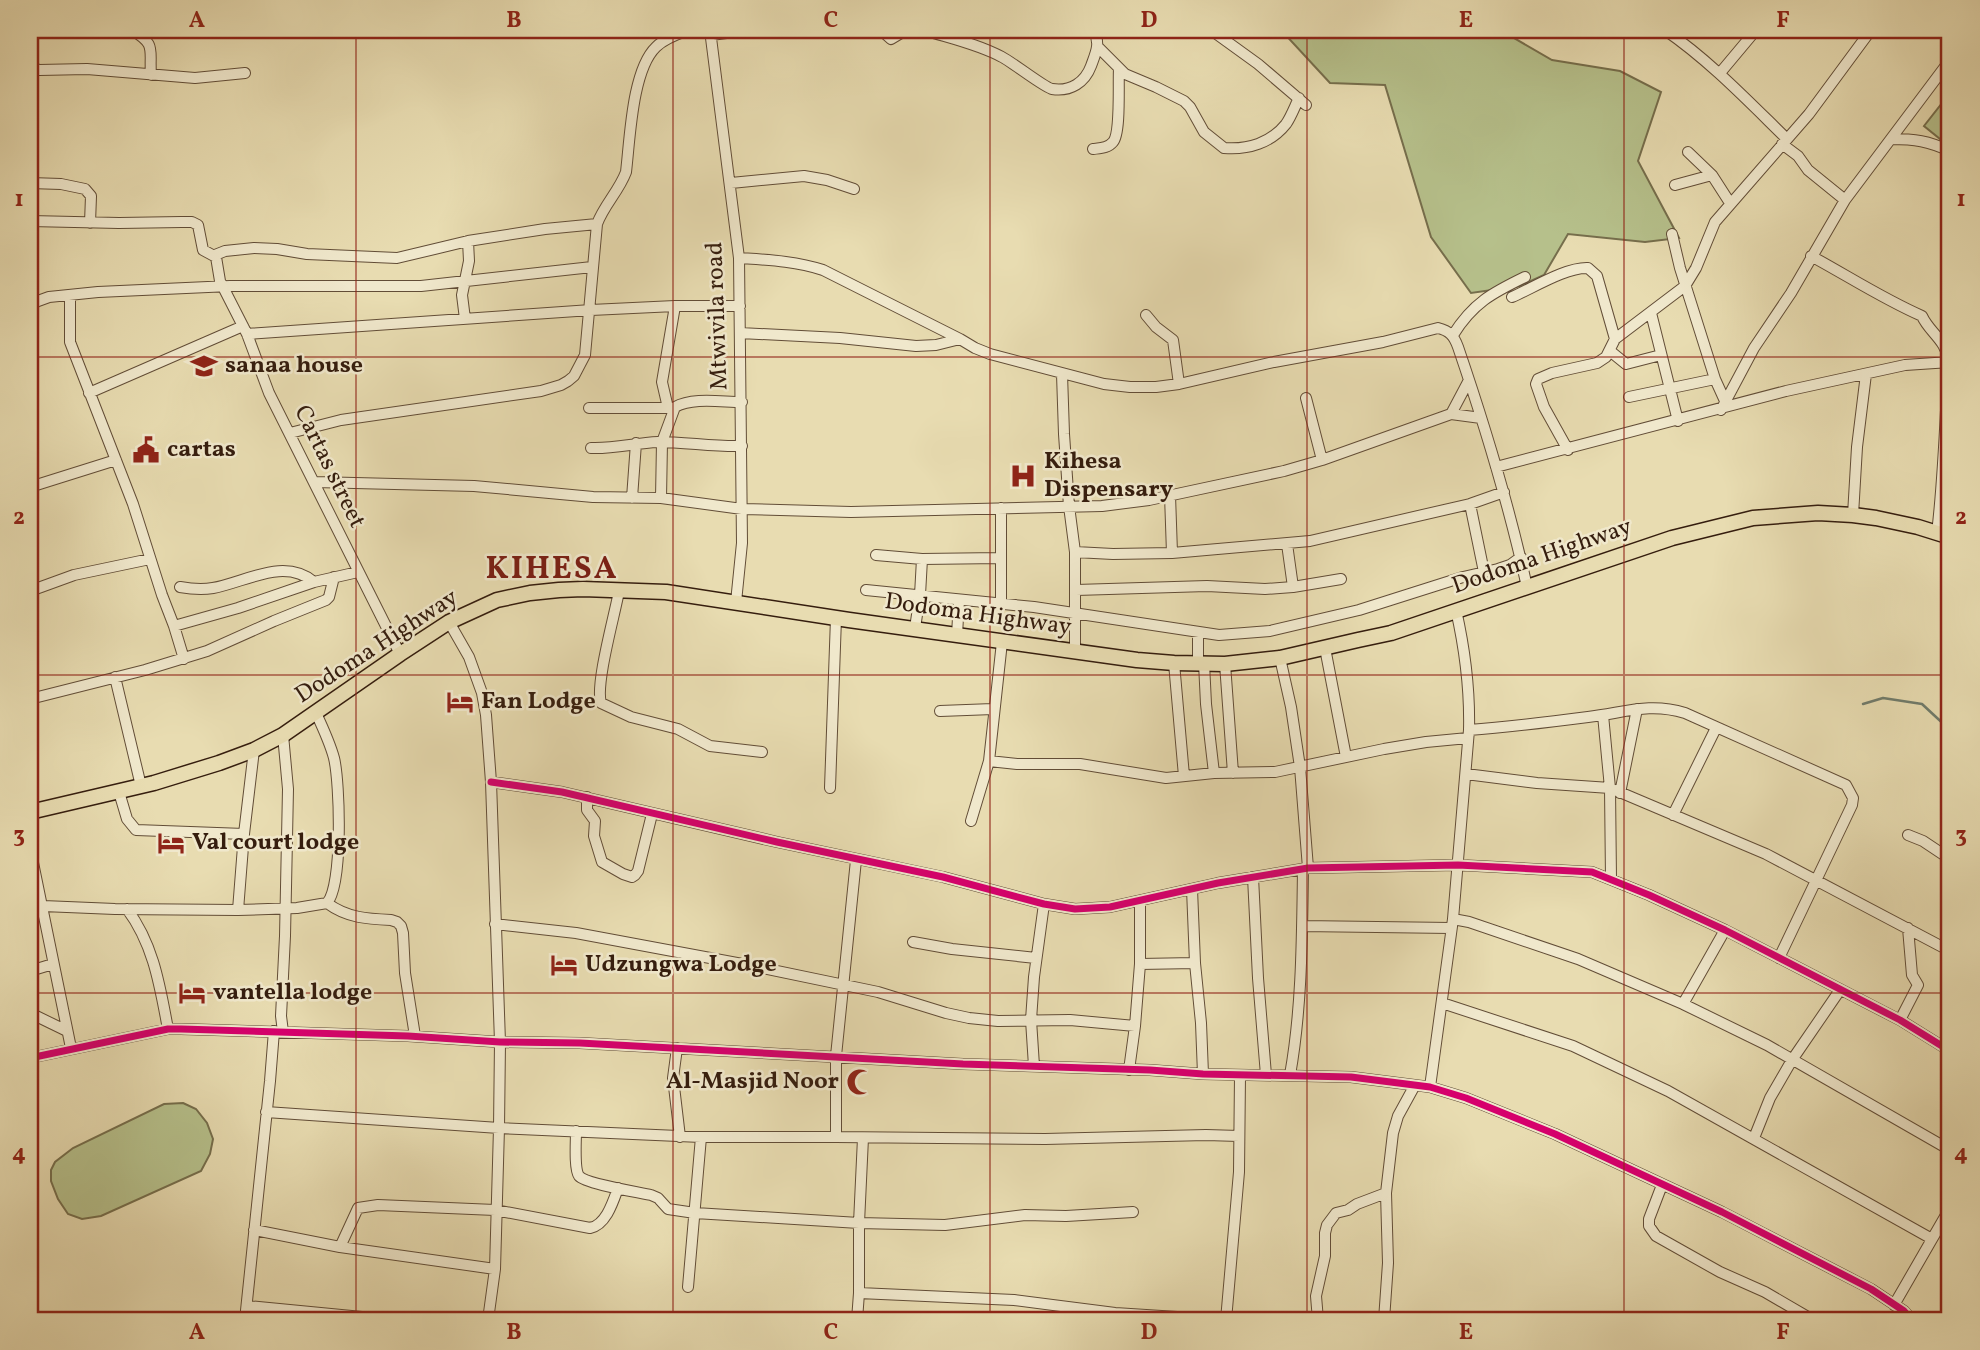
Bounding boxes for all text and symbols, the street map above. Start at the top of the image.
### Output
text: A [189,5,205,37]
text: B [506,5,522,37]
text: C [824,5,838,37]
text: D [1141,5,1158,37]
text: E [1459,5,1473,37]
text: F [1776,5,1790,37]
text: 1 [14,184,24,216]
text: 1 [1956,184,1966,216]
street label: Mtwivila road [698,241,738,391]
place label: sanaa house [225,349,363,383]
school or university icon: sanaa house [189,351,219,381]
street label: Cartas street [285,400,373,534]
place label: cartas [167,433,236,467]
public building icon: cartas [131,435,161,465]
place label: Kihesa Dispensary [1044,445,1174,507]
hospital icon: Kihesa Dispensary [1008,461,1038,491]
text: 2 [13,502,25,534]
text: 2 [1955,502,1967,534]
street label: Dodoma Highway [1447,510,1637,604]
district label: KIHESA [486,548,618,592]
street label: Dodoma Highway [289,581,465,713]
street label: Dodoma Highway [882,585,1074,645]
place label: Fan Lodge [481,685,596,719]
hotel icon: Fan Lodge [445,687,475,717]
text: 3 [13,820,25,852]
text: 3 [1955,820,1967,852]
place label: Val court lodge [192,826,359,860]
hotel icon: Val court lodge [156,828,186,858]
place label: Udzungwa Lodge [585,948,777,982]
hotel icon: Udzungwa Lodge [549,950,579,980]
place label: vantella lodge [213,976,372,1010]
hotel icon: vantella lodge [177,978,207,1008]
place label: Al-Masjid Noor [666,1065,839,1099]
mosque icon: Al-Masjid Noor [845,1067,875,1097]
text: 4 [12,1138,26,1170]
text: 4 [1954,1138,1968,1170]
text: A [189,1317,205,1349]
text: B [506,1317,522,1349]
text: C [824,1317,838,1349]
text: D [1141,1317,1158,1349]
text: E [1459,1317,1473,1349]
text: F [1776,1317,1790,1349]

